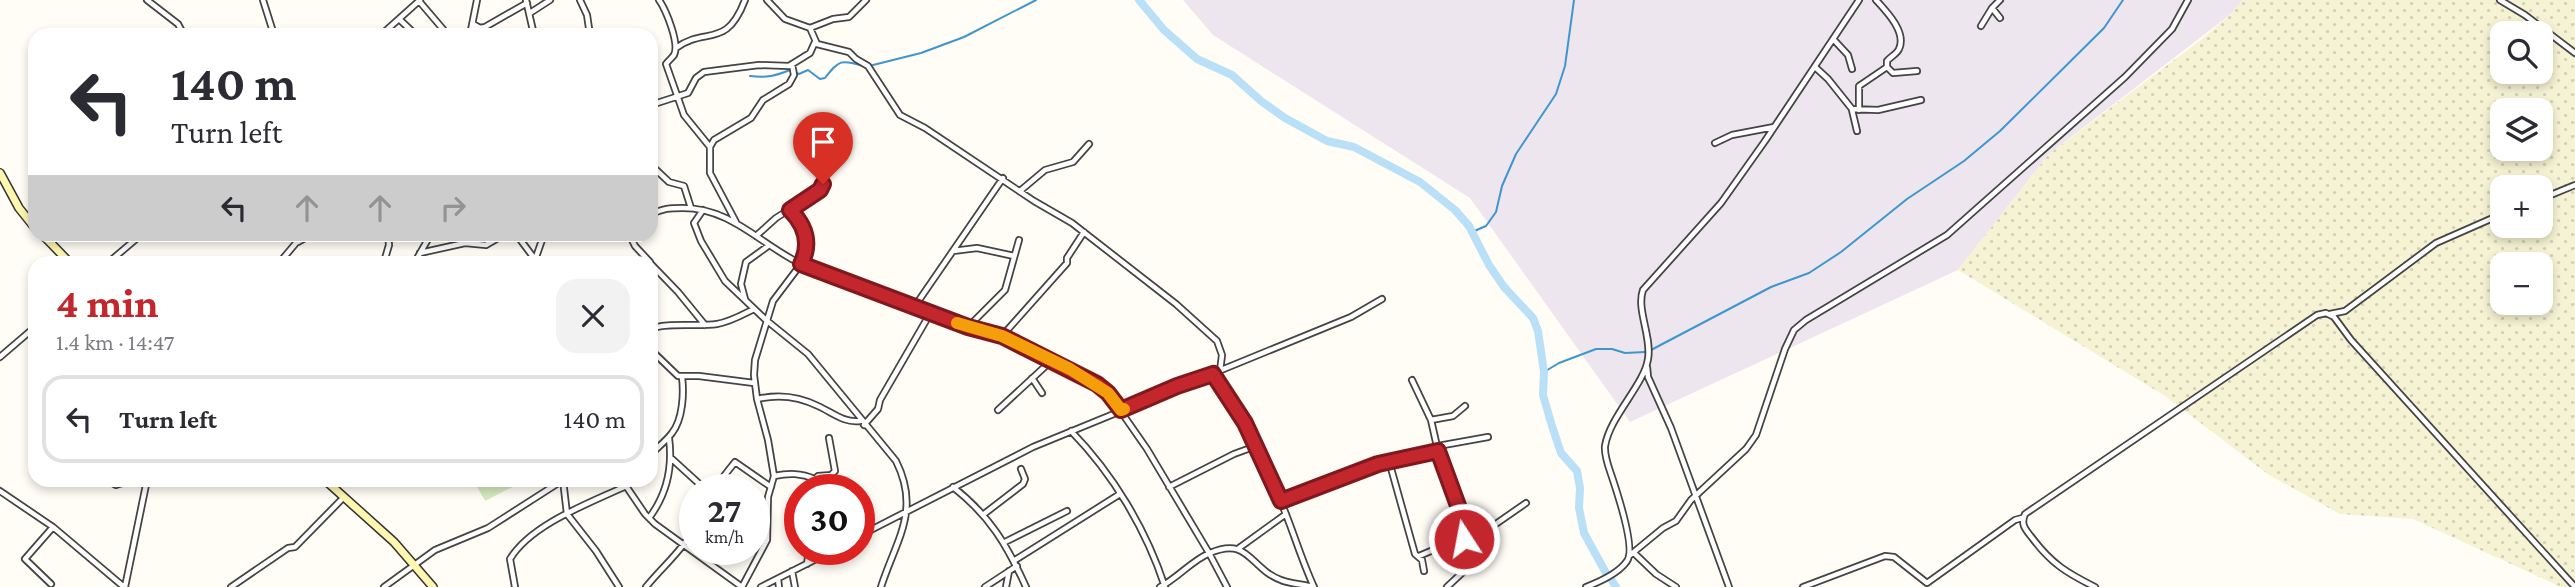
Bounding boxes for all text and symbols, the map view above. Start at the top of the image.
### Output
map controls [2490,21,2553,315]
button: search [2490,21,2553,84]
icon: left [56,56,147,147]
text: 140 m [171,56,296,111]
button: layers [2490,98,2553,161]
pin [793,112,853,184]
text: Turn left [171,114,282,150]
icon: arrive [804,123,842,161]
button: + [2490,175,2553,238]
icon: left [215,189,253,227]
icon: ahead [288,189,326,227]
icon: ahead [361,189,399,227]
icon: right [434,189,472,227]
button: − [2490,252,2553,315]
text: 4 min [56,279,159,326]
button: close [556,279,630,353]
text: 1.4 km · 14:47 [56,329,174,355]
icon: left [60,400,98,438]
text: Turn left [119,405,217,434]
text: 140 m [564,405,626,434]
speed limit sign: 30 [784,474,875,565]
text: 27 [708,491,741,530]
position arrow [1427,502,1501,576]
text: km/h [705,527,744,547]

